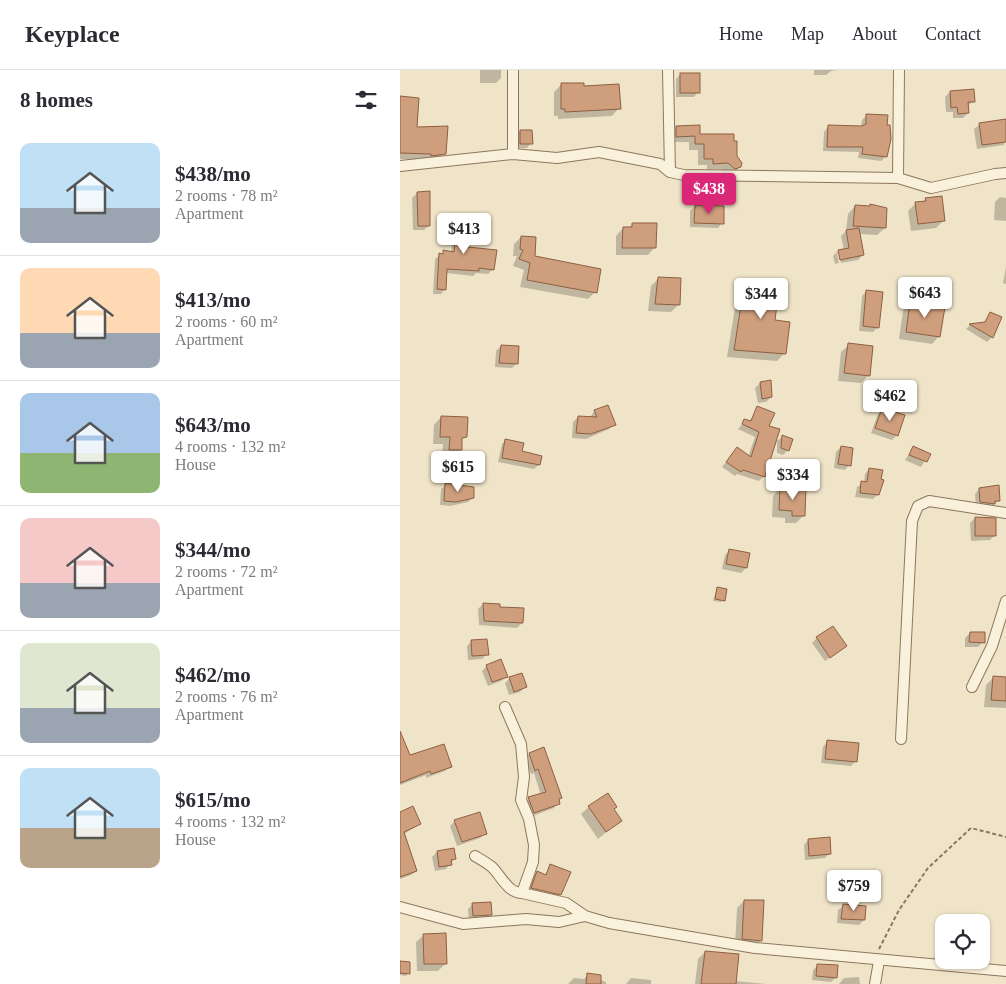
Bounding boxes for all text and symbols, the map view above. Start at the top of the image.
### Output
text: Keyplace [25,21,120,47]
text: Home [719,24,763,44]
text: Map [791,24,824,44]
text: About [852,24,897,44]
text: Contact [925,24,981,44]
icon: filters [352,86,380,114]
text: 8 homes [20,88,93,112]
text: $438/mo [175,162,251,186]
icon: home [60,163,120,223]
pin: $438 [679,172,739,215]
text: $438 [693,180,725,197]
text: 2 rooms · 78 m² [175,187,278,204]
text: Apartment [175,205,243,222]
pin: $413 [434,212,494,255]
text: $413 [448,220,480,237]
pin: $643 [895,276,955,319]
pin: $344 [731,278,791,320]
text: $643 [909,284,941,301]
text: $344 [745,285,777,302]
icon: home [60,288,120,348]
text: $413/mo [175,288,251,312]
text: 2 rooms · 60 m² [175,313,278,330]
text: Apartment [175,331,243,348]
pin: $462 [860,380,920,422]
text: $462 [874,387,906,404]
icon: home [60,413,120,473]
text: $643/mo [175,413,251,437]
text: 4 rooms · 132 m² [175,438,286,455]
pin: $615 [428,450,488,493]
text: House [175,456,216,473]
text: $615 [442,458,474,475]
pin: $334 [763,458,823,501]
text: $334 [777,466,809,483]
icon: home [60,538,120,598]
text: $344/mo [175,538,251,562]
text: 2 rooms · 72 m² [175,563,278,580]
text: Apartment [175,581,243,598]
icon: home [60,663,120,723]
text: $462/mo [175,663,251,687]
text: 2 rooms · 76 m² [175,688,278,705]
text: Apartment [175,706,243,723]
icon: home [60,788,120,848]
text: $615/mo [175,788,251,812]
text: 4 rooms · 132 m² [175,813,286,830]
text: House [175,831,216,848]
pin: $759 [824,870,884,912]
text: $759 [838,877,870,894]
map controls [935,914,990,969]
button: locate [935,914,990,969]

